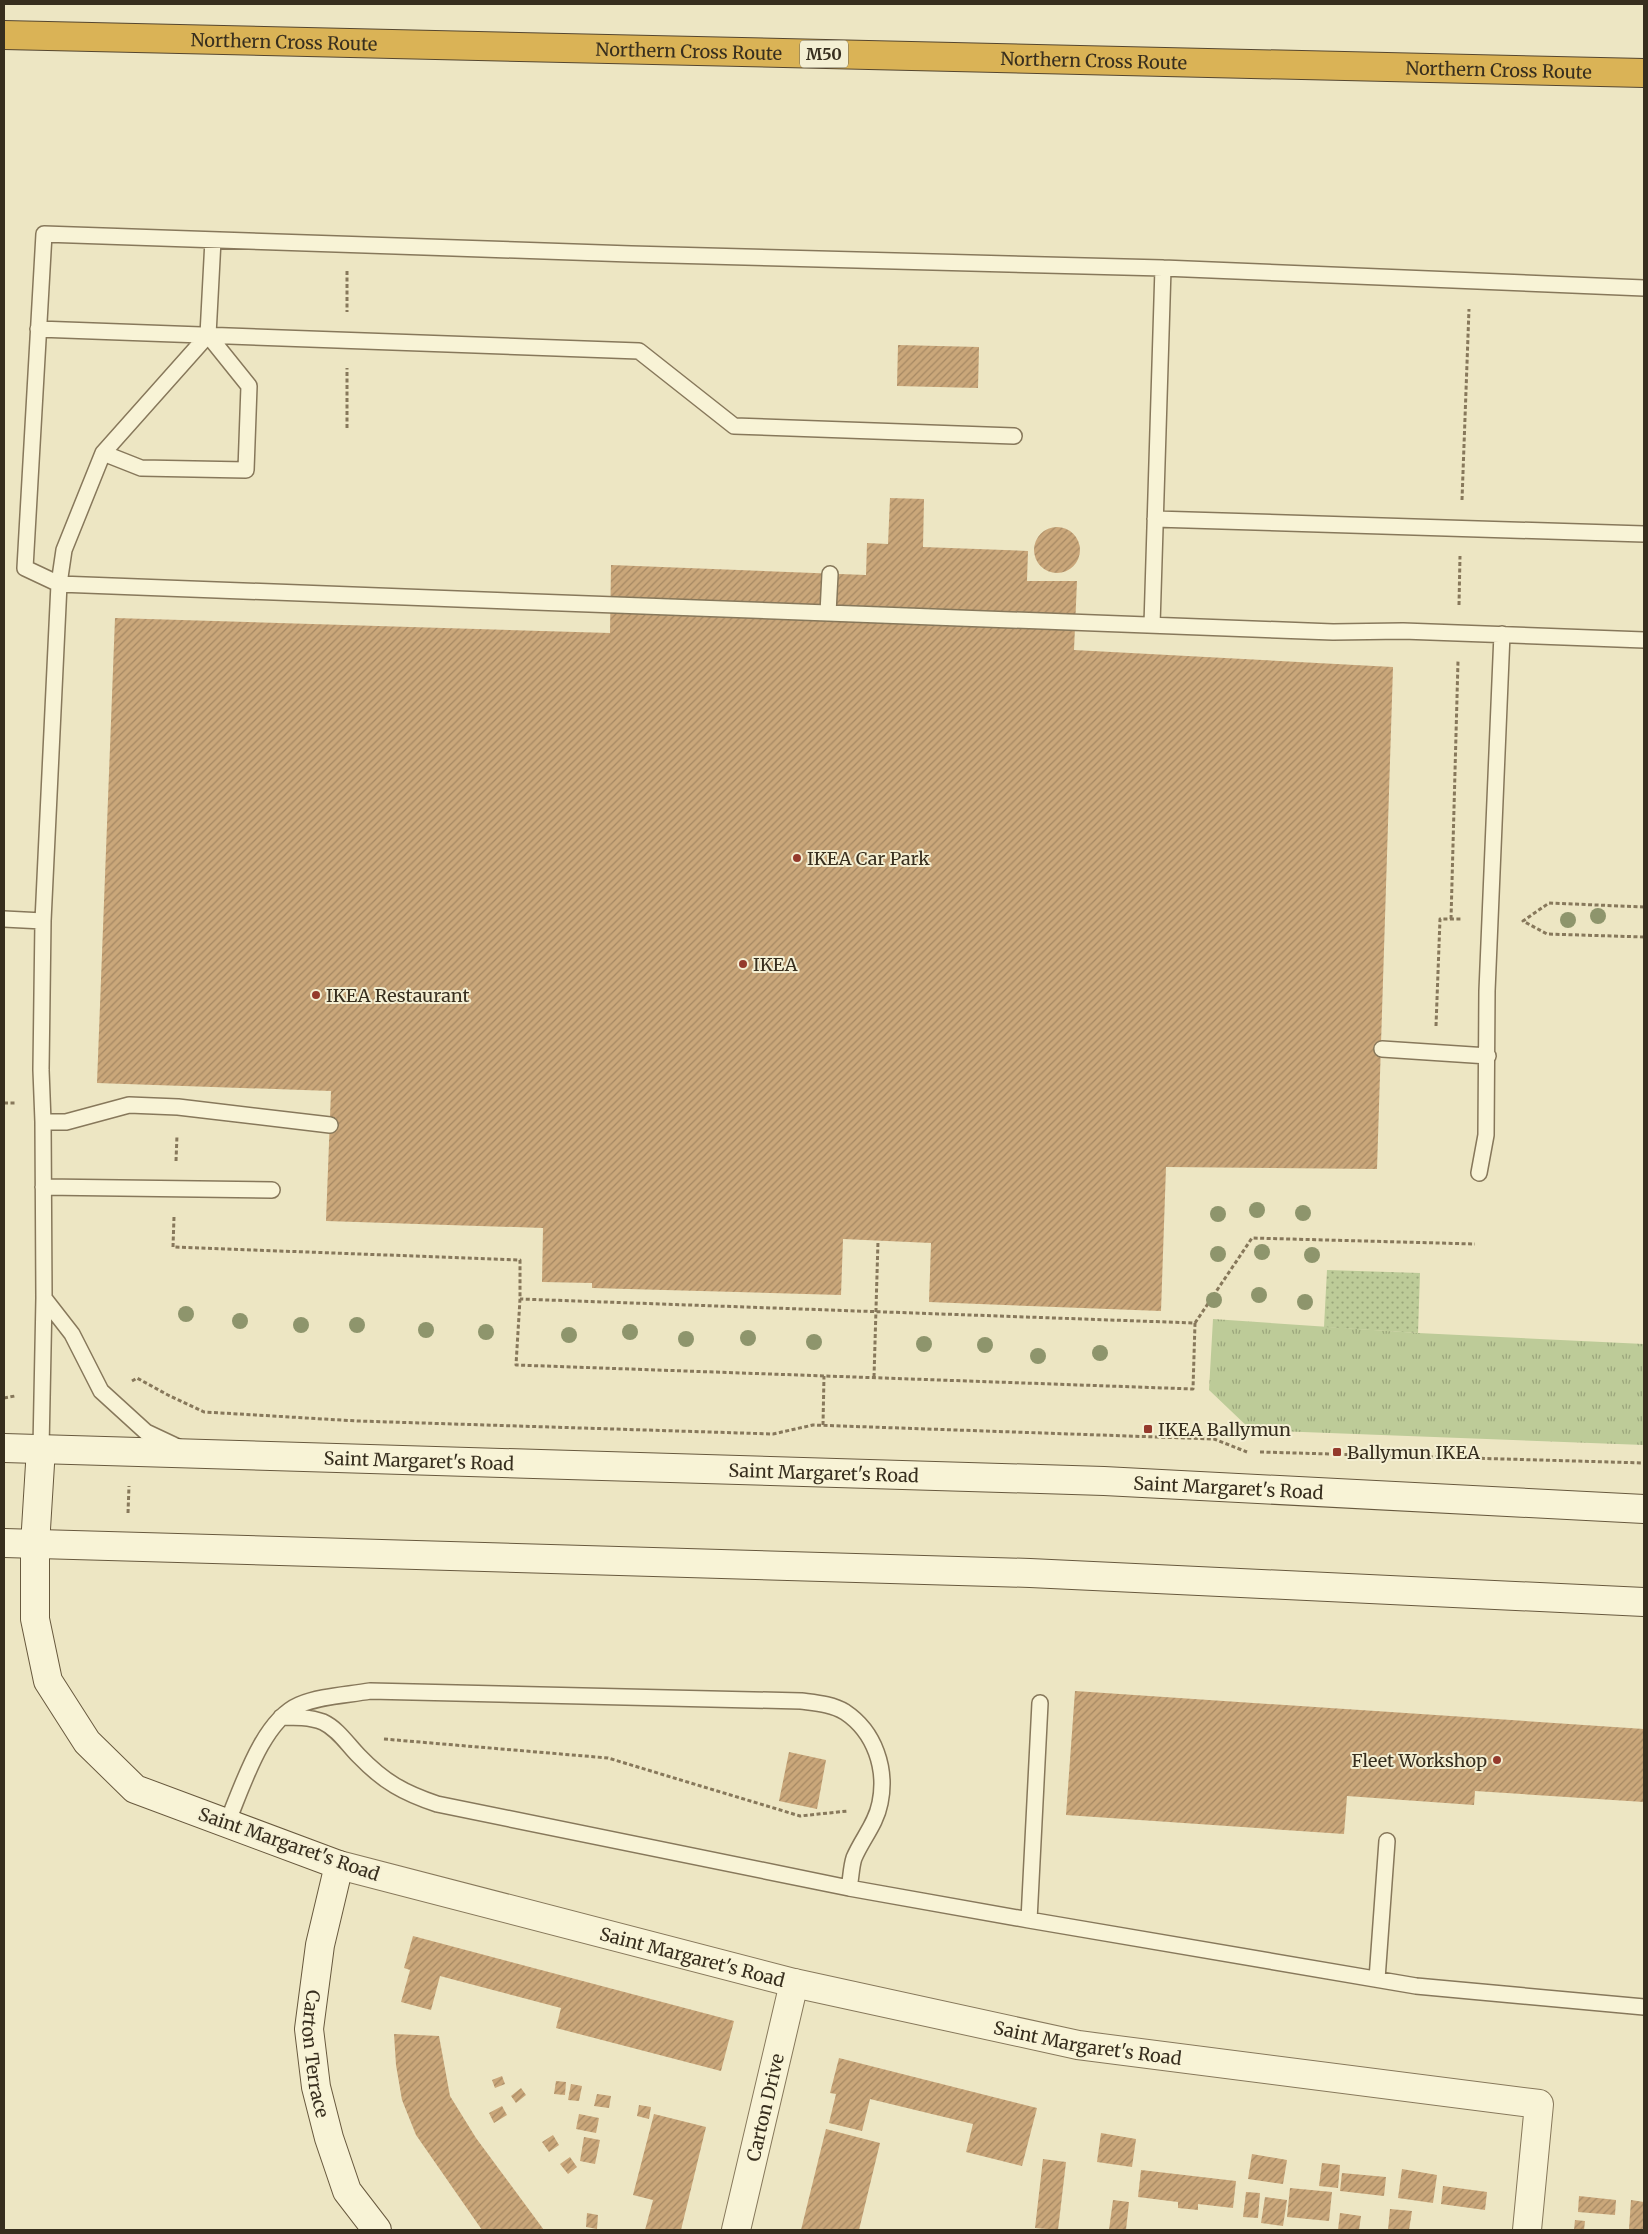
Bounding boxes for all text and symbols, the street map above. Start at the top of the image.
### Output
street label: Northern Cross Route [190,28,377,55]
street label: Northern Cross Route [595,37,782,65]
road number: M50 [800,41,848,68]
street label: Northern Cross Route [1000,47,1187,74]
street label: Northern Cross Route [1405,56,1592,83]
place label: IKEA Car Park [807,847,930,870]
marker: IKEA Car Park [791,852,803,864]
place label: IKEA [753,953,798,976]
marker: IKEA [737,958,749,970]
place label: IKEA Restaurant [326,984,469,1007]
marker: IKEA Restaurant [310,989,322,1001]
place label: IKEA Ballymun [1158,1418,1291,1441]
marker: IKEA Ballymun [1142,1423,1154,1435]
place label: Ballymun IKEA [1347,1441,1480,1464]
street label: Saint Margaret's Road [323,1446,514,1475]
marker: Ballymun IKEA [1331,1446,1343,1458]
street label: Saint Margaret's Road [728,1458,919,1487]
street label: Saint Margaret's Road [1133,1471,1324,1504]
place label: Fleet Workshop [1351,1749,1487,1772]
marker: Fleet Workshop [1491,1754,1503,1766]
street label: Saint Margaret's Road [195,1802,383,1886]
street label: Saint Margaret's Road [597,1922,787,1992]
street label: Carton Terrace [297,1989,335,2120]
street label: Saint Margaret's Road [992,2015,1183,2070]
street label: Carton Drive [741,2051,789,2163]

